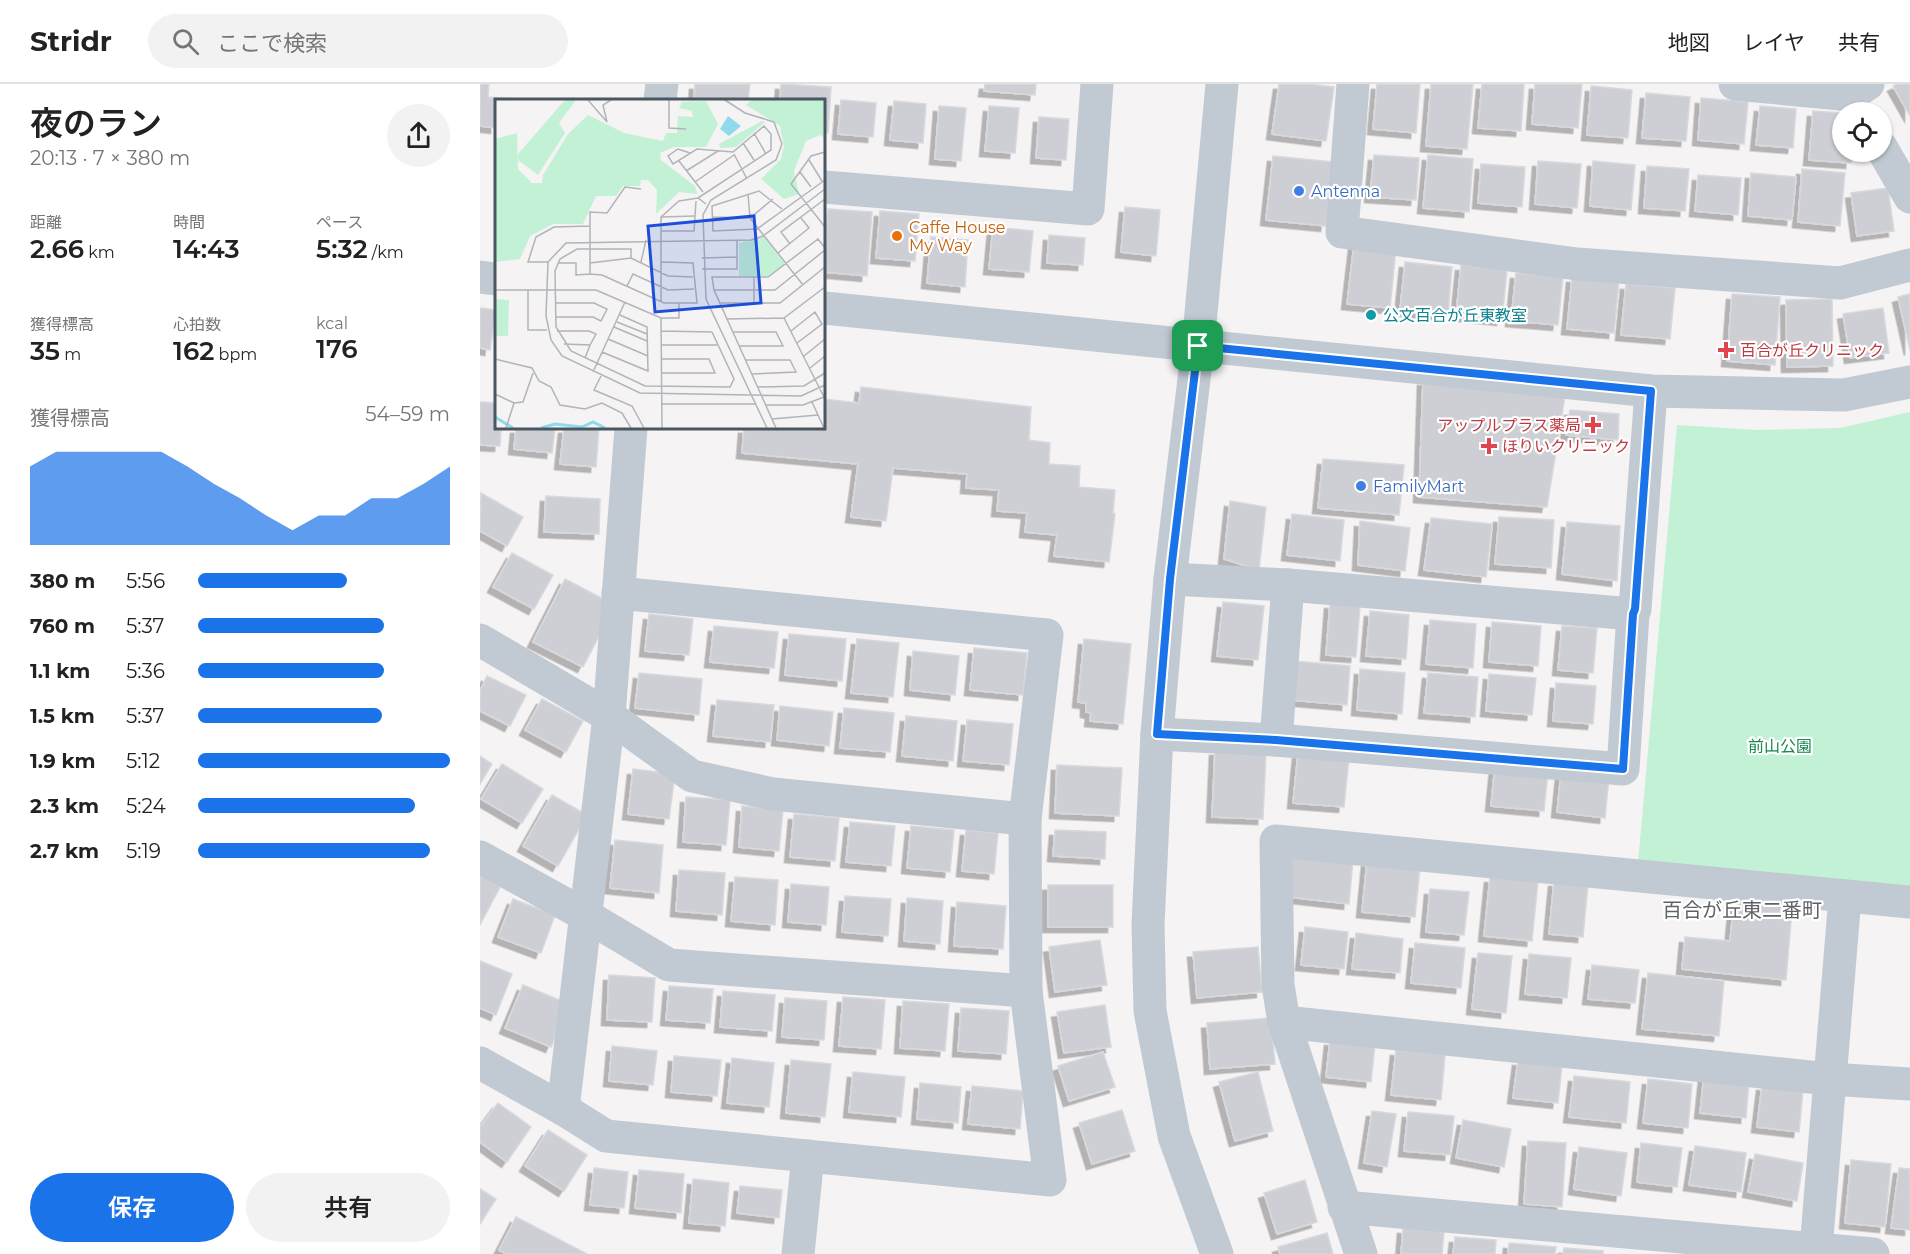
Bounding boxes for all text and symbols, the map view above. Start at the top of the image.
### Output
search box [148,14,568,68]
text: Stridr [30,24,112,58]
icon: search [169,25,202,58]
text: ここで検索 [217,30,327,57]
text: 地図 [1668,30,1710,55]
text: レイヤ [1743,30,1805,55]
text: 共有 [1838,30,1880,55]
inset map [495,99,825,429]
map controls [1832,102,1892,162]
button: locate [1832,102,1892,162]
text: 夜のラン [30,103,162,143]
button: share [387,104,450,167]
text: 20:13 · 7 × 380 m [30,146,190,170]
place label: Antenna [1311,182,1380,201]
marker: Antenna [1292,184,1306,198]
text: 距離 [30,213,62,232]
text: 時間 [173,213,205,232]
text: ペース [316,213,363,232]
place label: Caffe House My Way [909,218,1006,255]
marker: Caffe House My Way [890,229,904,243]
text: 2.66 [30,233,84,265]
text: 14:43 [173,233,240,265]
text: 5:32 [316,233,368,265]
text: km [84,243,115,262]
text: /km [368,243,404,262]
place label: 公文百合が丘東教室 [1383,306,1527,325]
marker: 公文百合が丘東教室 [1364,308,1378,322]
text: kcal [316,314,348,333]
text: 獲得標高 [30,315,94,334]
text: 心拍数 [173,315,221,334]
pin [1172,320,1223,371]
icon: arrive [1181,329,1214,362]
text: 176 [316,333,358,365]
text: 35 [30,335,60,367]
text: 162 [173,335,214,367]
marker: 百合が丘クリニック [1717,341,1735,359]
place label: 百合が丘クリニック [1740,341,1884,360]
text: m [60,345,81,364]
text: bpm [214,345,257,364]
text: 54–59 m [365,402,450,426]
text: 獲得標高 [30,406,110,430]
place label: アップルプラス薬局 [1437,416,1581,435]
marker: アップルプラス薬局 [1586,418,1600,432]
marker: ほりいクリニック [1480,437,1498,455]
place label: ほりいクリニック [1502,437,1630,456]
place label: FamilyMart [1373,477,1465,496]
marker: FamilyMart [1354,479,1368,493]
text: 380 m [30,569,95,593]
text: 5:56 [126,569,165,593]
text: 760 m [30,614,95,638]
text: 5:37 [126,614,164,638]
text: 1.1 km [30,659,90,683]
text: 5:36 [126,659,165,683]
text: 1.5 km [30,704,95,728]
text: 5:37 [126,704,164,728]
park label: 前山公園 [1748,737,1812,756]
text: 1.9 km [30,749,96,773]
text: 5:12 [126,749,160,773]
text: 2.3 km [30,794,99,818]
text: 5:24 [126,794,166,818]
text: 2.7 km [30,839,99,863]
text: 5:19 [126,839,161,863]
district label: 百合が丘東二番町 [1662,898,1822,922]
button: 保存 [30,1173,234,1242]
button: 共有 [246,1173,450,1242]

